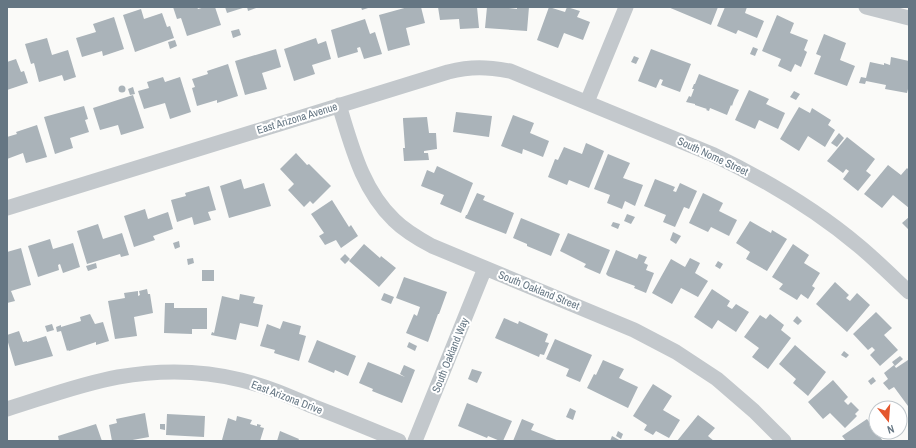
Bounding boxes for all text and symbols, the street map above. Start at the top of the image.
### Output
street label: East Arizona Avenue [255,99,339,137]
street label: South Nome Street [675,133,751,179]
street label: South Oakland Street [496,267,582,313]
street label: South Oakland Way [429,315,472,395]
street label: East Arizona Drive [249,377,325,417]
north arrow [868,400,908,440]
text: N [886,422,896,437]

